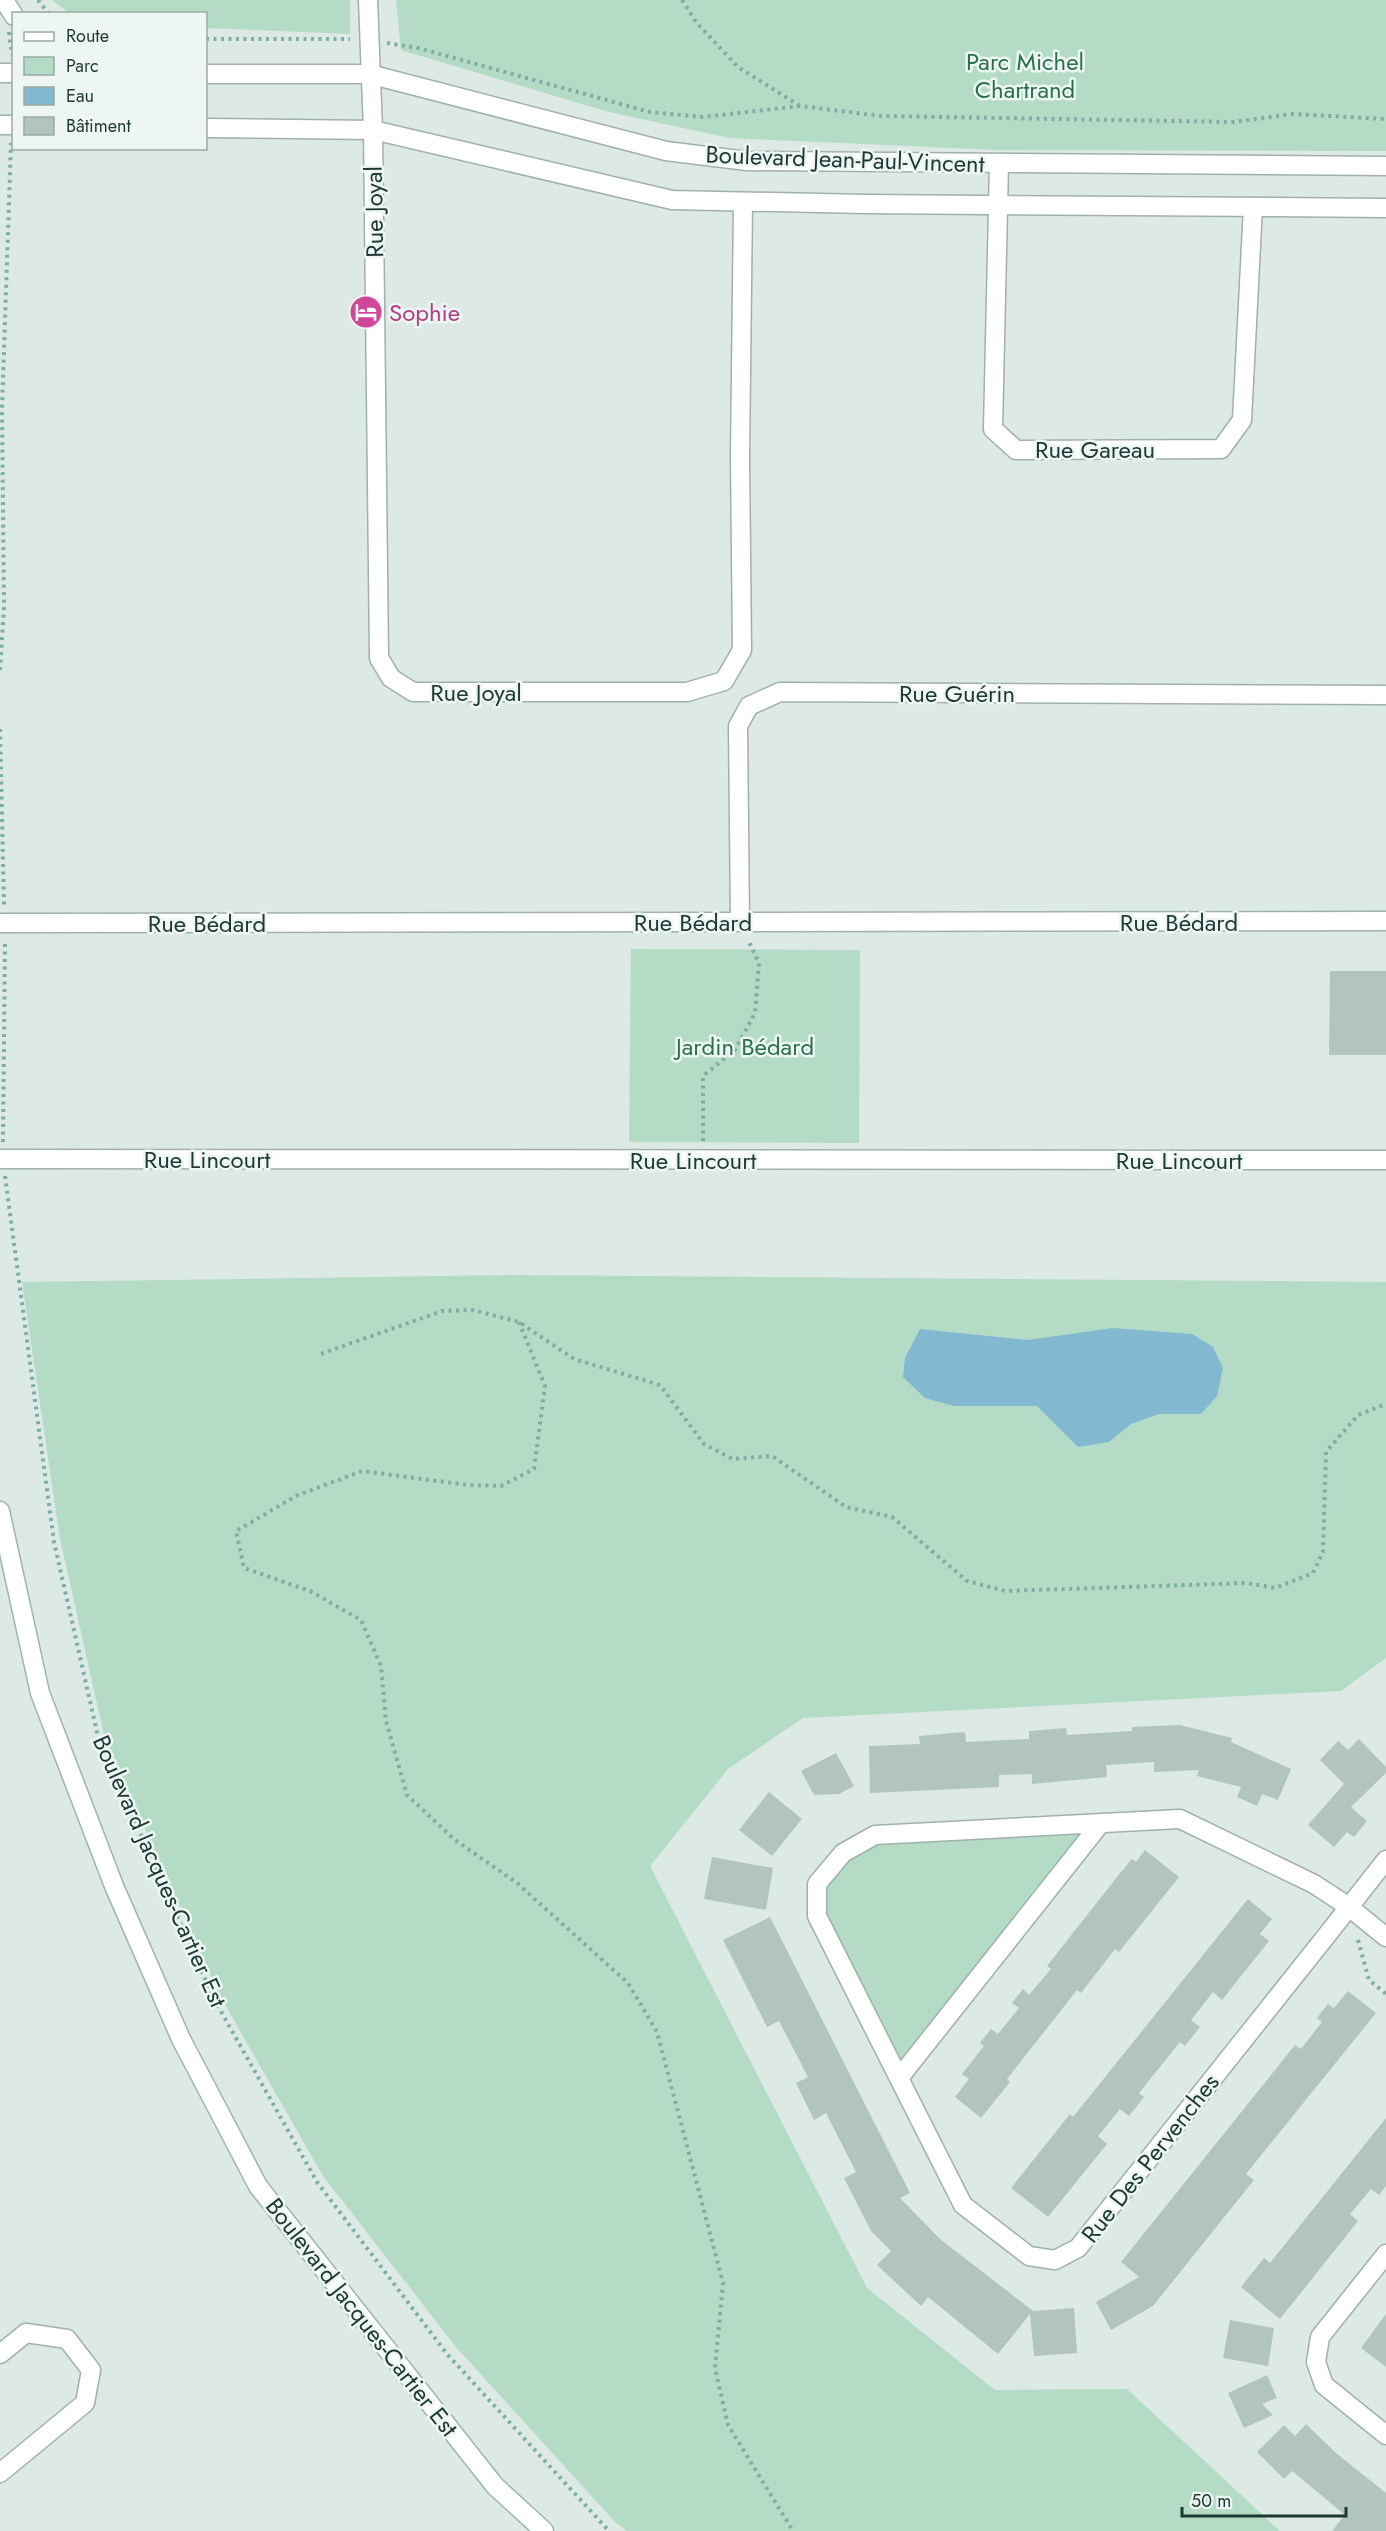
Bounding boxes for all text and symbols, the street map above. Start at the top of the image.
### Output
legend [12,12,207,150]
text: Route [66,23,109,49]
park label: Parc Michel Chartrand [966,44,1084,107]
text: Parc [66,53,99,79]
text: Eau [66,83,94,109]
text: Bâtiment [66,113,132,139]
street label: Boulevard Jean-Paul-Vincent [705,137,985,181]
street label: Rue Joyal [356,166,392,258]
hotel icon: Sophie [348,294,384,330]
place label: Sophie [389,295,460,330]
street label: Rue Gareau [1035,432,1155,467]
street label: Rue Joyal [430,675,522,710]
street label: Rue Guérin [899,676,1015,711]
street label: Rue Bédard [634,905,752,940]
street label: Rue Bédard [1120,905,1238,940]
street label: Rue Bédard [148,906,266,941]
park label: Jardin Bédard [673,1029,814,1064]
street label: Rue Lincourt [144,1142,270,1177]
street label: Rue Lincourt [630,1143,756,1178]
street label: Rue Lincourt [1116,1143,1242,1178]
street label: Boulevard Jacques-Cartier Est [84,1729,236,2013]
street label: Rue Des Pervenches [1073,2066,1227,2250]
street label: Boulevard Jacques-Cartier Est [258,2190,467,2444]
scale bar [1182,2480,1346,2518]
text: 50 m [1191,2488,1231,2514]

